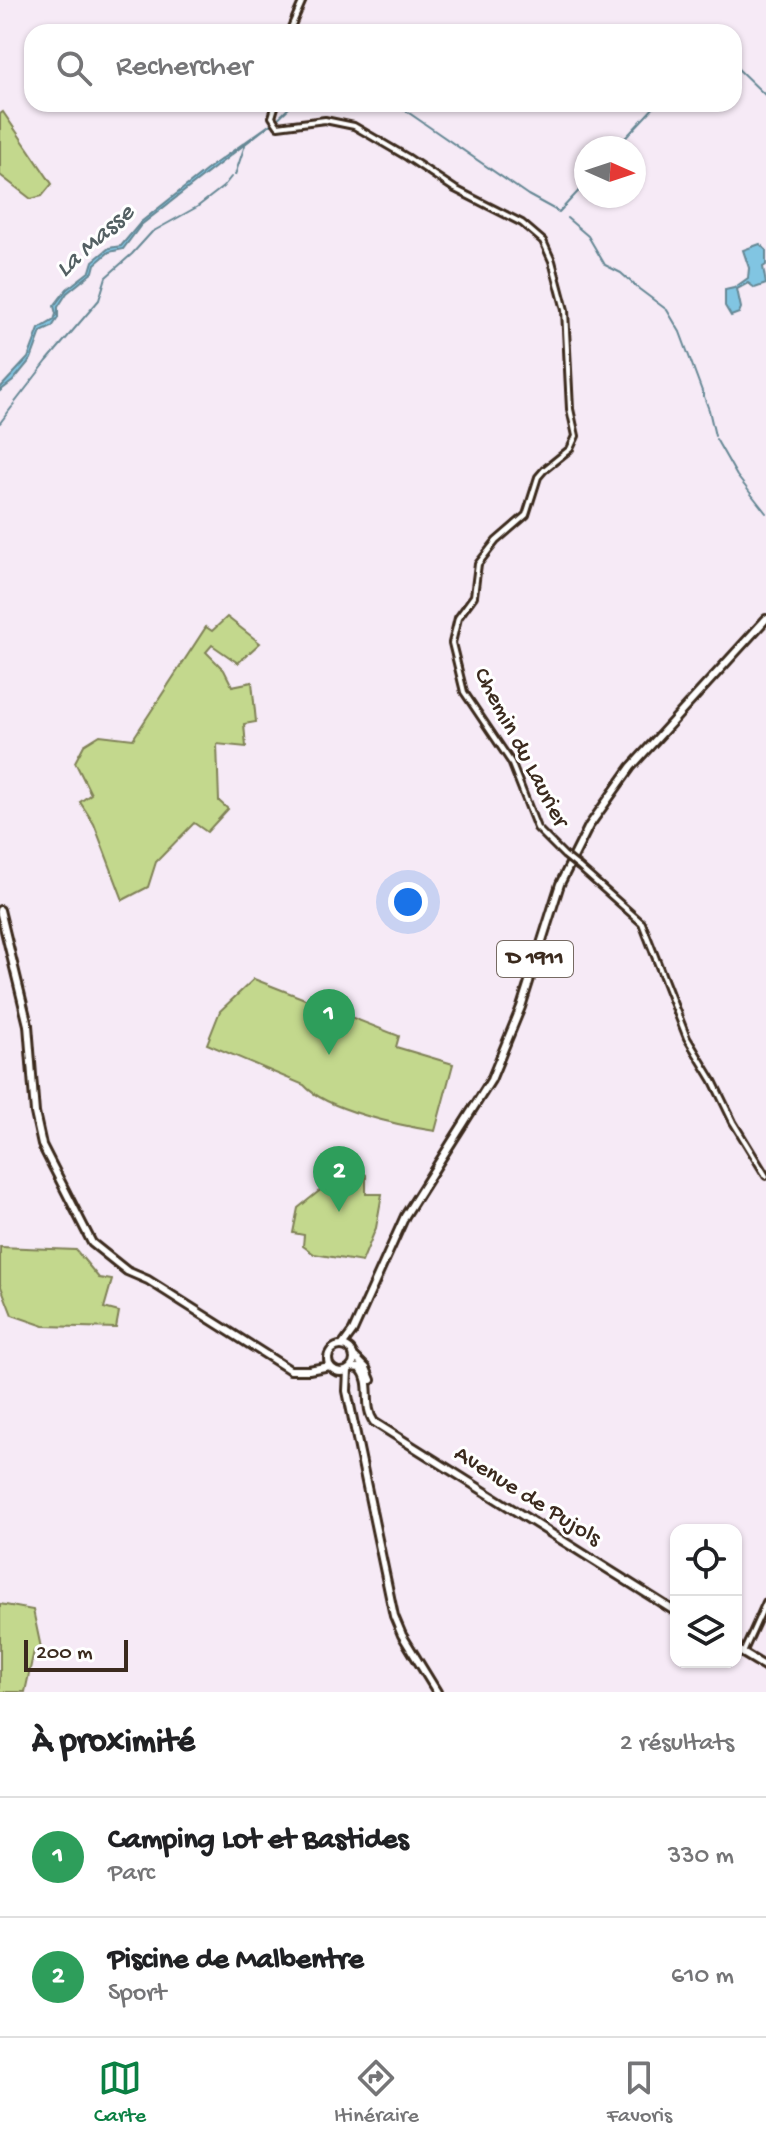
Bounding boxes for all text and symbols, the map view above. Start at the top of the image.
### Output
search box [24,24,742,112]
icon: search [52,46,96,90]
text: Rechercher [116,51,252,86]
north arrow [574,136,646,208]
water label: La Masse [50,198,143,285]
street label: Chemin du Laurier [466,663,575,835]
your location [388,882,428,922]
road number: D 1911 [497,941,573,977]
pin: 1 [303,989,355,1055]
pin: 2 [313,1146,365,1212]
street label: Avenue de Pujols [448,1440,607,1554]
map controls [670,1524,742,1668]
button: locate [670,1524,742,1596]
button: layers [670,1596,742,1668]
scale bar [24,1636,128,1672]
text: 200 m [36,1641,93,1667]
text: À proximité [32,1724,195,1764]
text: 2 résultats [620,1729,734,1760]
text: Camping Lot et Bastides [108,1824,409,1859]
text: 1 [53,1842,63,1873]
text: 330 m [668,1842,734,1873]
text: Parc [108,1859,155,1890]
text: Piscine de Malbentre [108,1944,364,1979]
text: 2 [52,1962,64,1993]
text: 610 m [671,1962,734,1993]
text: Sport [108,1979,166,2010]
tab: Carte [94,2056,146,2130]
tab: Itinéraire [334,2056,419,2130]
tab: Favoris [607,2056,672,2130]

